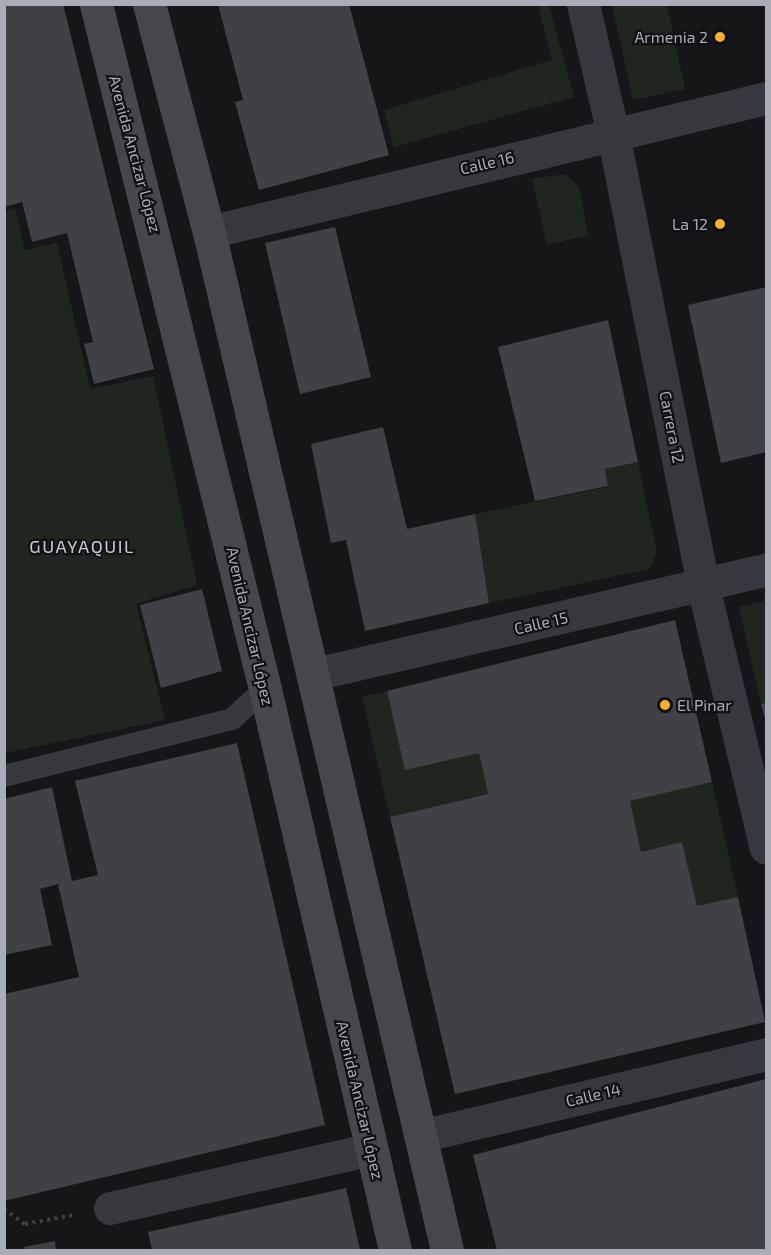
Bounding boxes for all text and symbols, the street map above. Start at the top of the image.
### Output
place label: Armenia 2 [634,27,708,47]
marker: Armenia 2 [713,30,727,44]
street label: Avenida Ancizar López [105,73,165,235]
street label: Calle 16 [458,147,516,179]
place label: La 12 [672,214,708,234]
marker: La 12 [713,217,727,231]
street label: Carrera 12 [656,389,688,465]
district label: GUAYAQUIL [29,535,135,557]
street label: Avenida Ancizar López [222,545,278,707]
street label: Calle 15 [512,608,570,638]
place label: El Pinar [677,695,732,715]
marker: El Pinar [658,698,672,712]
street label: Avenida Ancizar López [332,1019,388,1181]
street label: Calle 14 [564,1079,622,1111]

